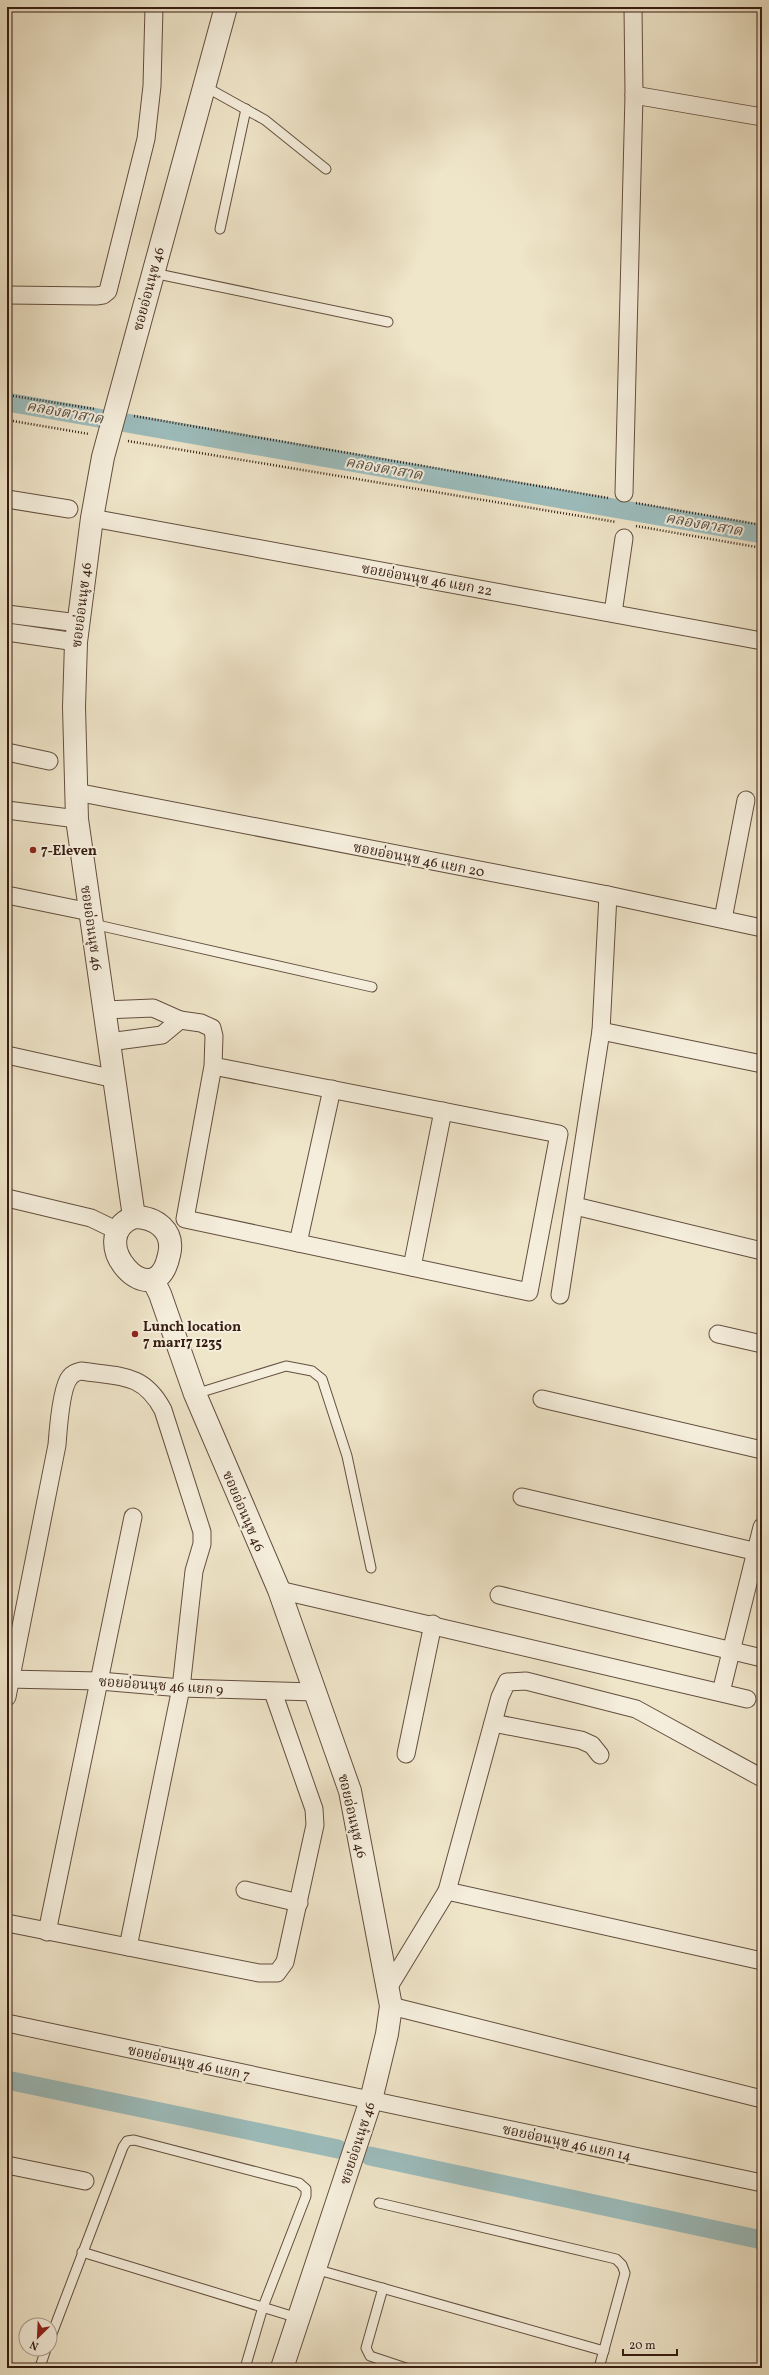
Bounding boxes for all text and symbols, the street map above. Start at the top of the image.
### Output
street label: ซอยอ่อนนุช 46 [129,245,170,333]
water label: คลองตาสาด [25,396,105,431]
water label: คลองตาสาด [344,452,424,487]
water label: คลองตาสาด [664,508,744,543]
street label: ซอยอ่อนนุช 46 แยก 22 [360,560,494,601]
street label: ซอยอ่อนนุช 46 [68,561,97,649]
street label: ซอยอ่อนนุช 46 แยก 20 [351,838,486,883]
place label: 7-Eleven [41,842,97,861]
marker: 7-Eleven [28,845,38,855]
street label: ซอยอ่อนนุช 46 [75,884,106,972]
place label: Lunch location 7 mar17 1235 [143,1318,241,1353]
marker: Lunch location 7 mar17 1235 [130,1329,140,1339]
street label: ซอยอ่อนนุช 46 [217,1468,268,1555]
street label: ซอยอ่อนนุช 46 แยก 9 [98,1673,224,1700]
street label: ซอยอ่อนนุช 46 [333,1772,370,1860]
street label: ซอยอ่อนนุช 46 แยก 7 [126,2041,252,2086]
street label: ซอยอ่อนนุช 46 [336,2100,381,2187]
street label: ซอยอ่อนนุช 46 แยก 14 [500,2121,633,2166]
north arrow [18,2317,58,2357]
scale bar [623,2331,677,2357]
text: N [28,2336,41,2353]
text: 20 m [629,2338,656,2354]

